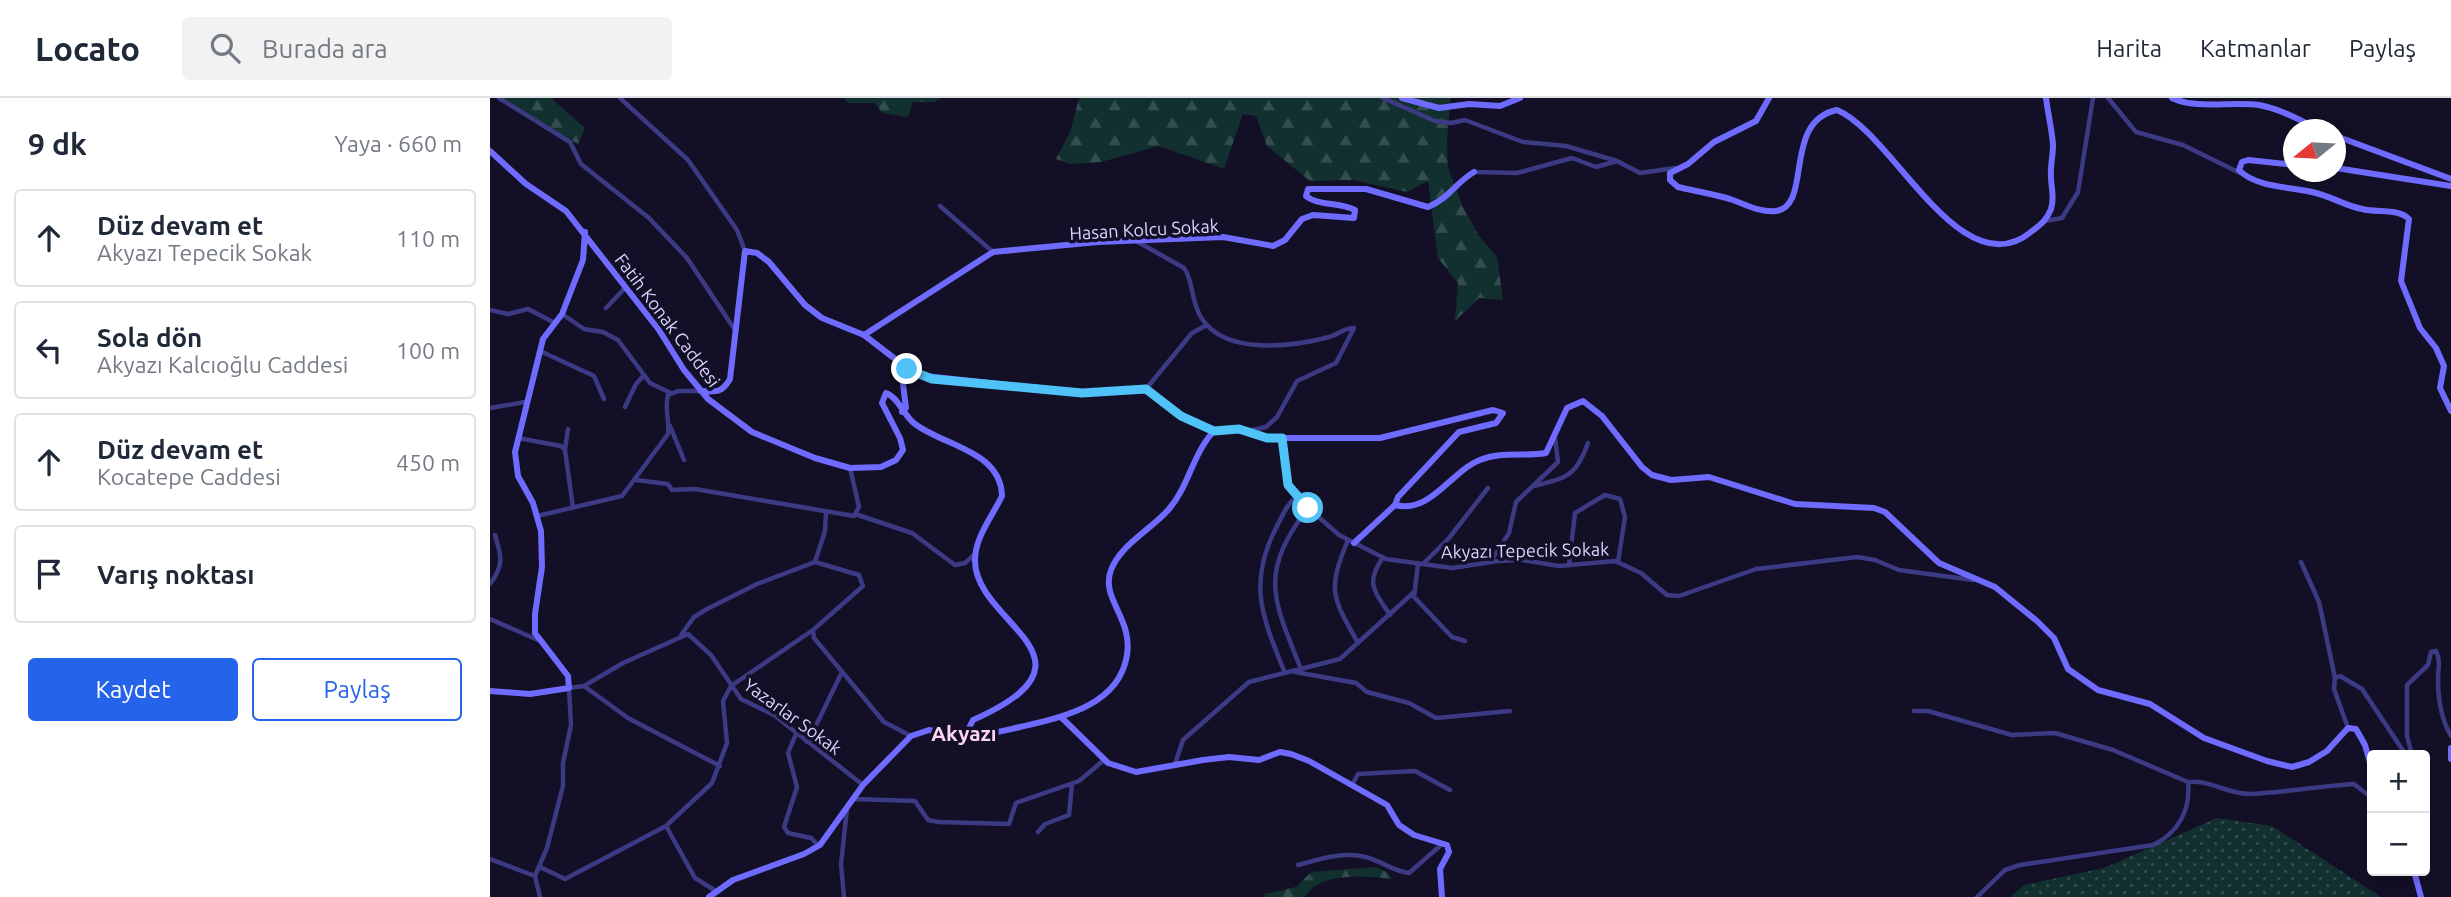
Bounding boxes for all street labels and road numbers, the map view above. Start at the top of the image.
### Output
street label: Hasan Kolcu Sokak [1069,215,1219,243]
street label: Fatih Konak Caddesi [611,250,725,390]
street label: Akyazı Tepecik Sokak [1441,539,1609,561]
street label: Yazarlar Sokak [740,674,846,758]

